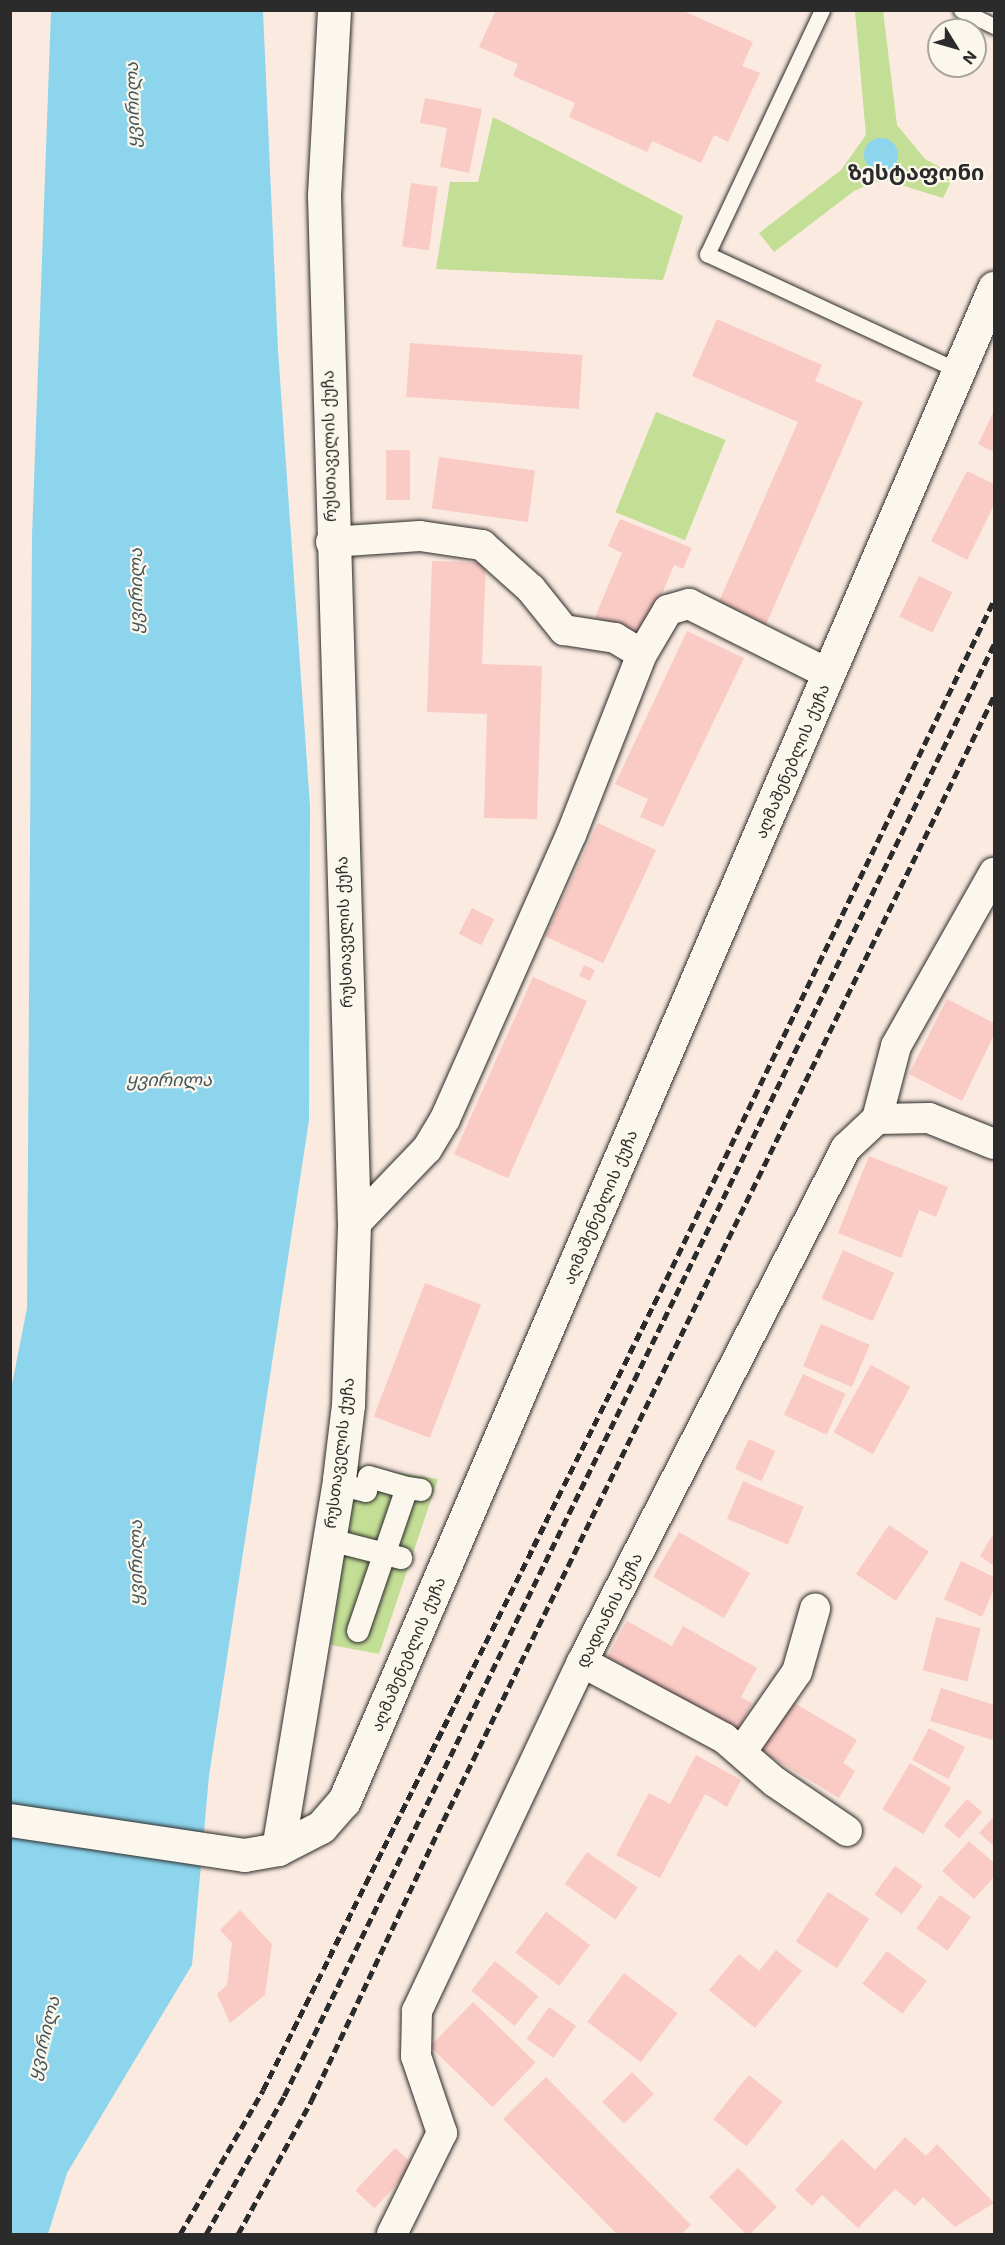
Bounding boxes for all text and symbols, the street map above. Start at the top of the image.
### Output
north arrow [927,18,987,78]
text: N [958,47,982,69]
water label: ყვირილა [120,62,144,148]
district label: ზესტაფონი [848,159,984,185]
street label: რუსთაველის ქუჩა [318,370,340,522]
water label: ყვირილა [124,548,146,634]
street label: აღმაშენებლის ქუჩა [751,681,833,841]
street label: რუსთაველის ქუჩა [332,856,356,1008]
water label: ყვირილა [126,1068,212,1090]
street label: აღმაშენებლის ქუჩა [559,1127,641,1287]
street label: რუსთაველის ქუჩა [320,1376,358,1530]
water label: ყვირილა [124,1520,146,1606]
street label: დადიანის ქუჩა [572,1550,646,1670]
street label: აღმაშენებლის ქუჩა [367,1574,449,1734]
water label: ყვირილა [22,1994,64,2082]

